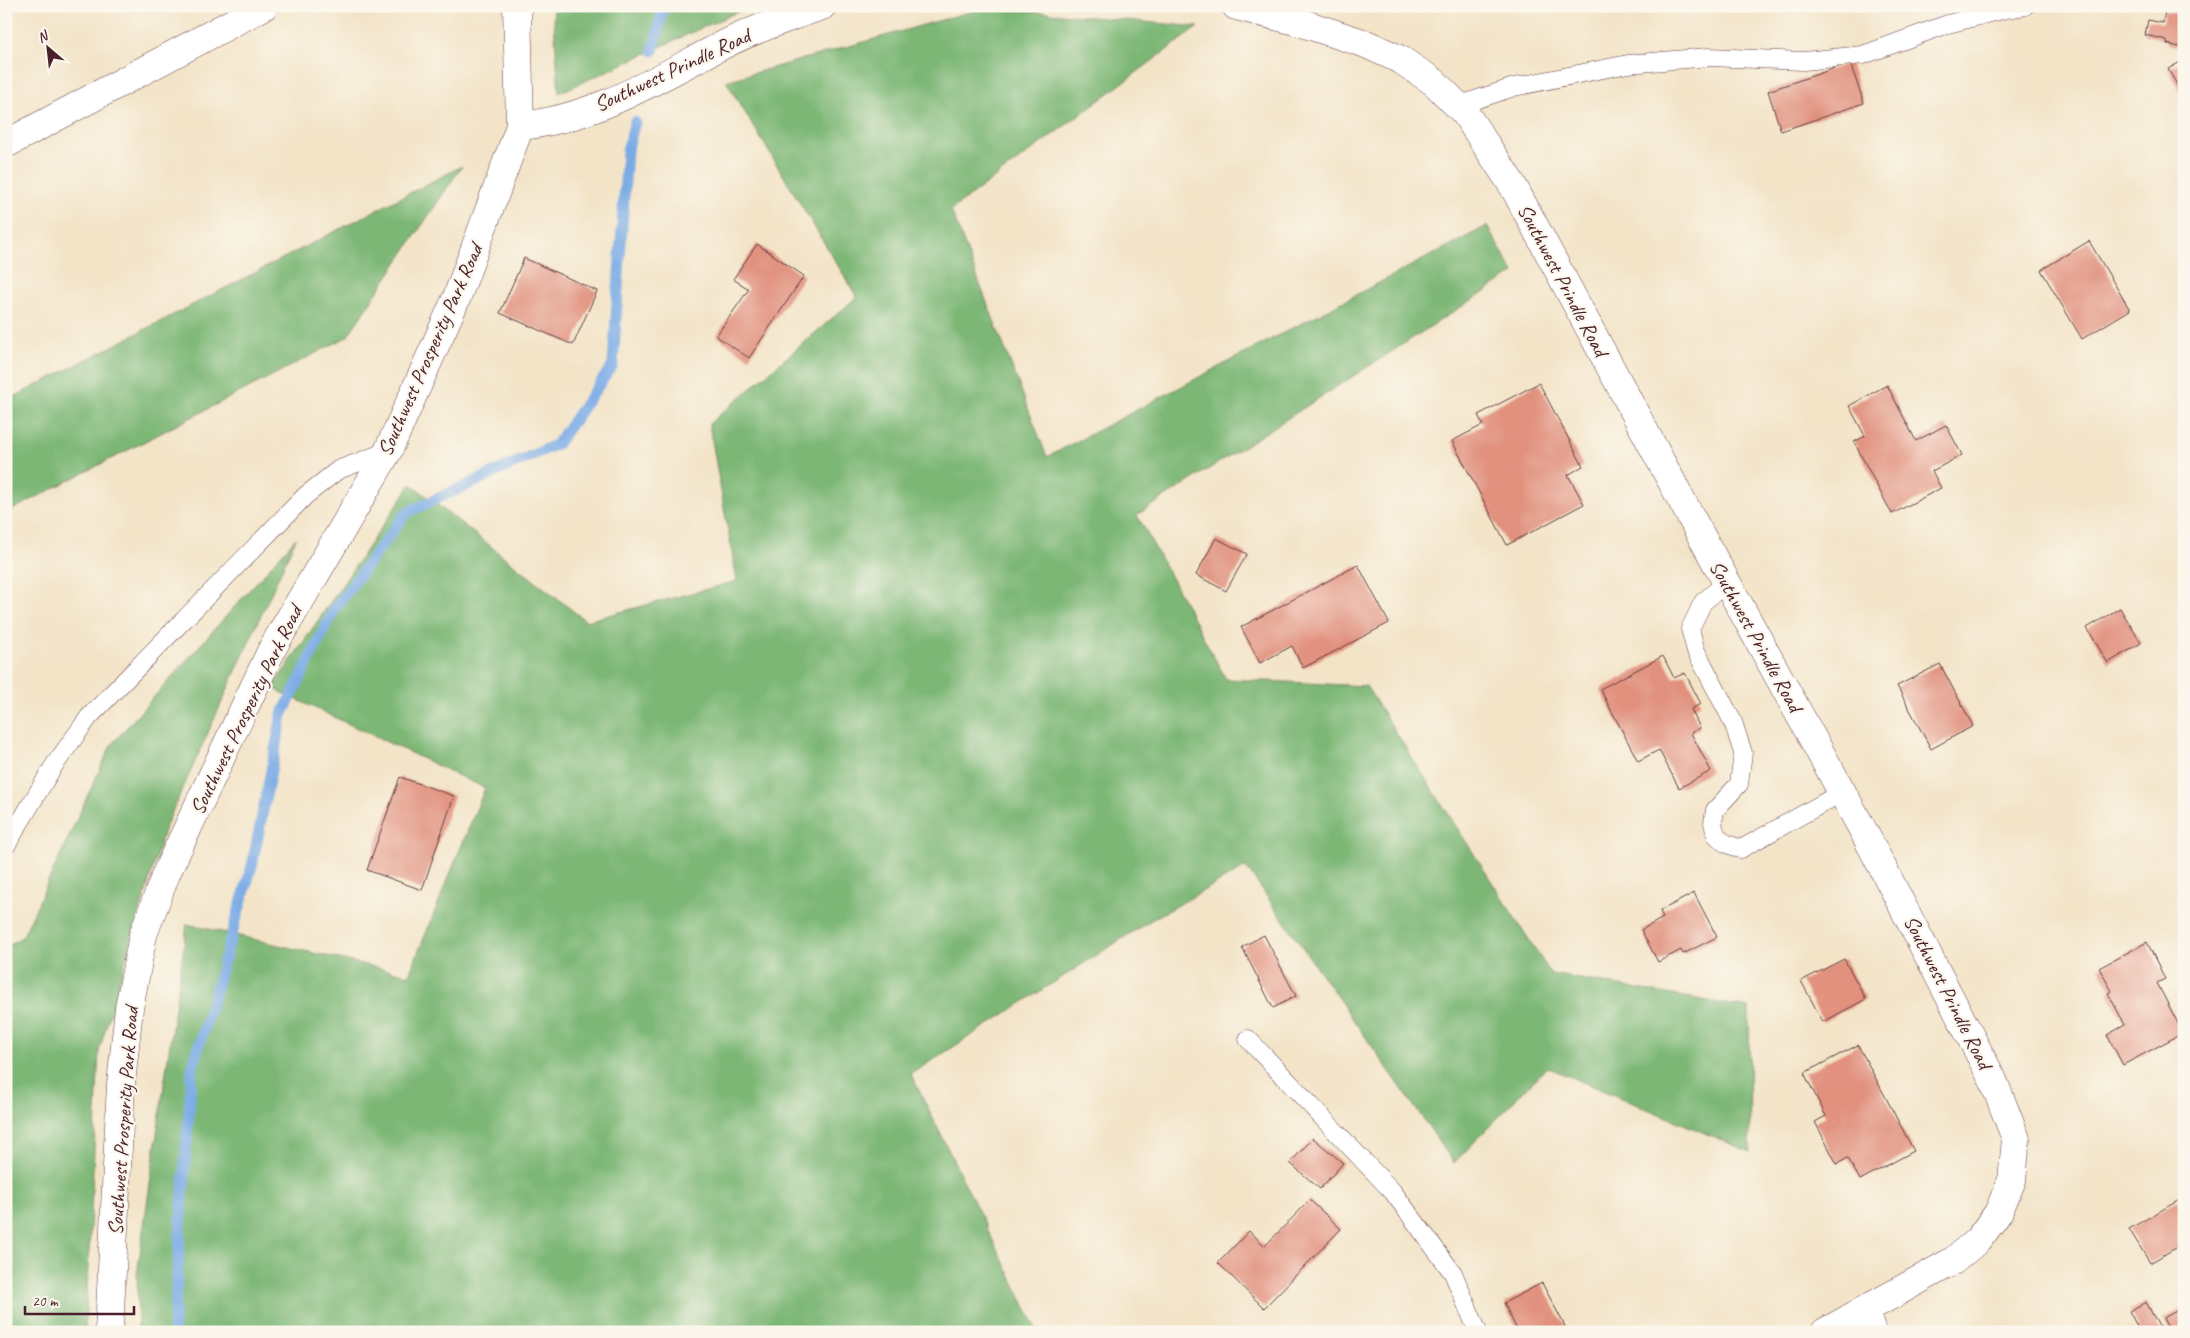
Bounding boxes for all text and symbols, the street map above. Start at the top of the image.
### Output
street label: Southwest Prindle Road [590,21,757,117]
north arrow [22,22,72,72]
text: N [34,26,52,47]
street label: Southwest Prindle Road [1512,199,1616,364]
street label: Southwest Prosperity Park Road [372,237,490,460]
street label: Southwest Prindle Road [1704,556,1810,719]
street label: Southwest Prosperity Park Road [184,598,310,819]
street label: Southwest Prindle Road [1898,911,2000,1076]
street label: Southwest Prosperity Park Road [102,1002,144,1236]
scale bar [25,1283,134,1315]
text: 20 m [32,1292,59,1311]

